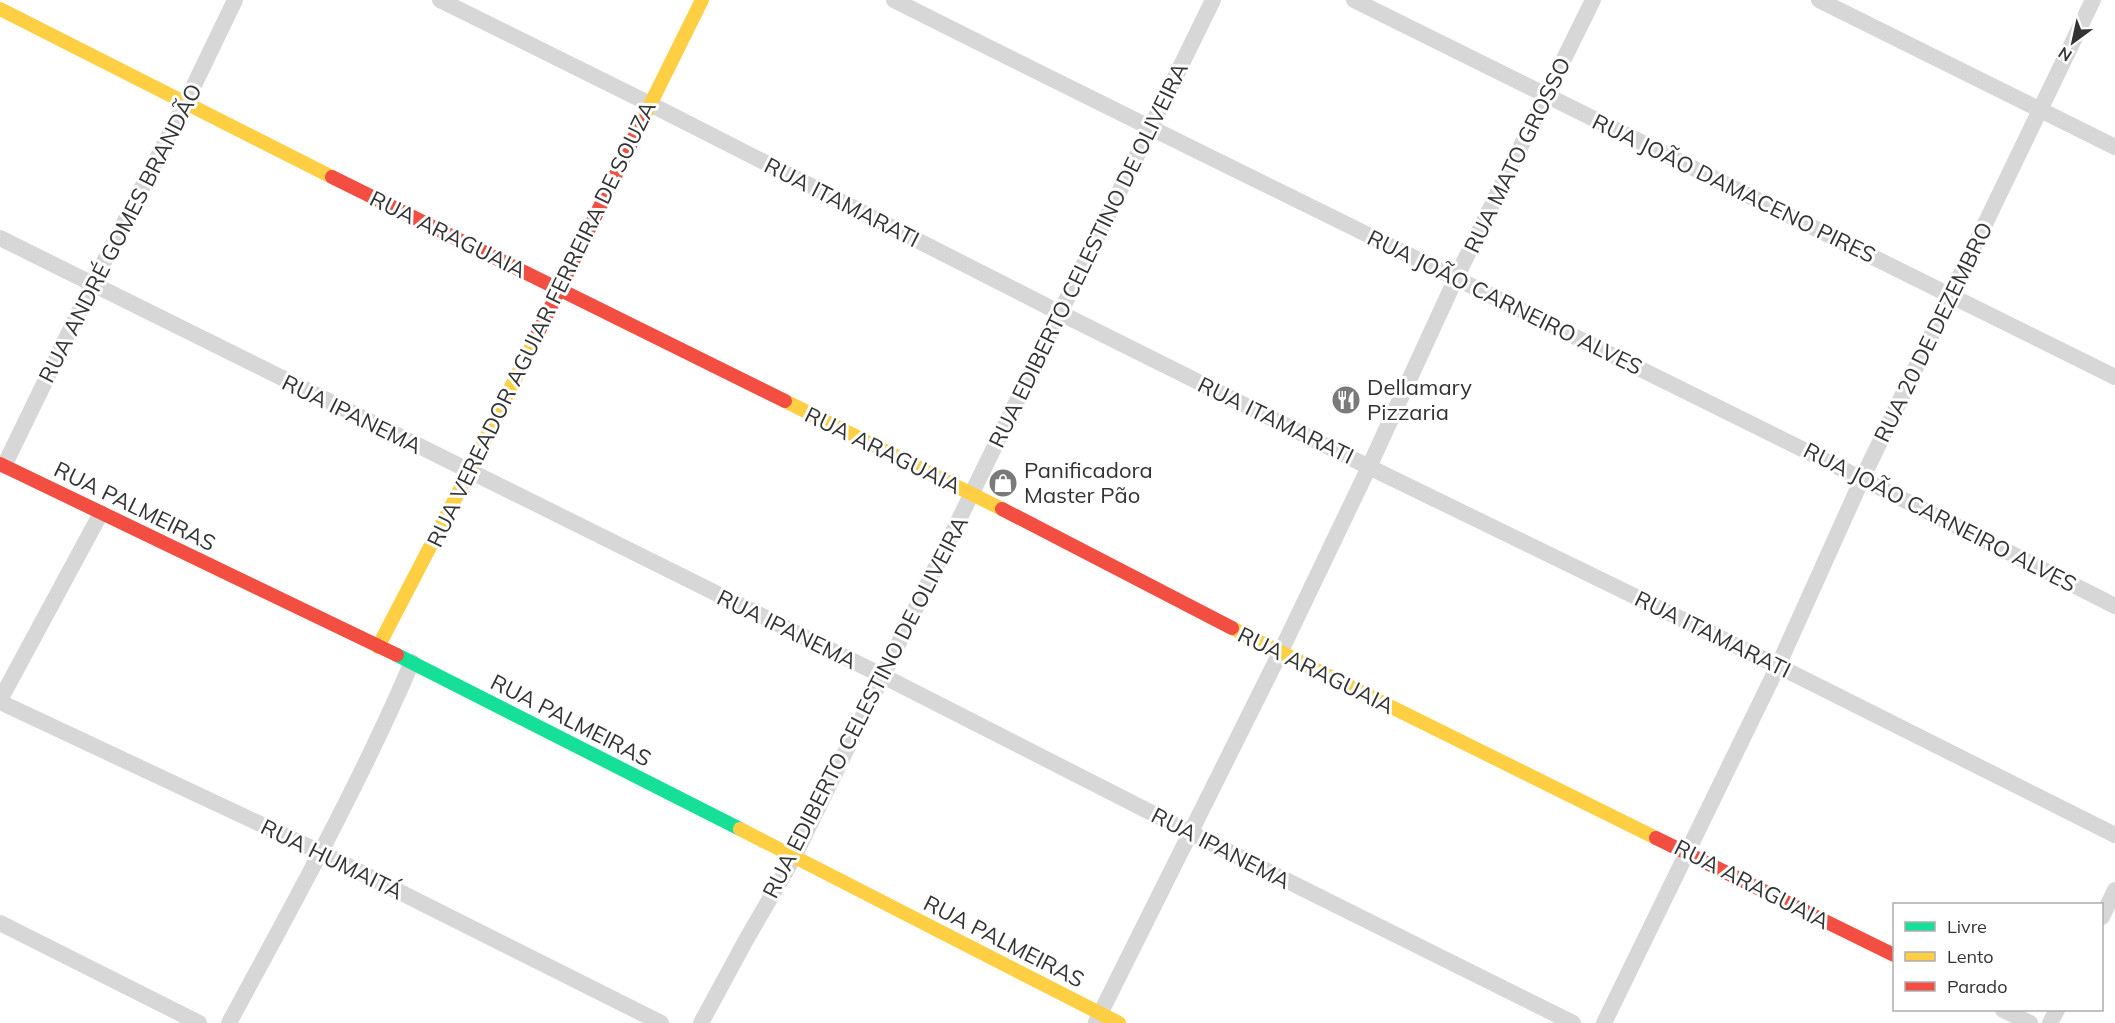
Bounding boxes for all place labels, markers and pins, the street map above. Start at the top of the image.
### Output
place label: Dellamary Pizzaria [1367,373,1472,426]
restaurant icon: Dellamary Pizzaria [1330,384,1362,416]
place label: Panificadora Master Pão [1024,456,1153,509]
shop icon: Panificadora Master Pão [987,467,1019,499]

